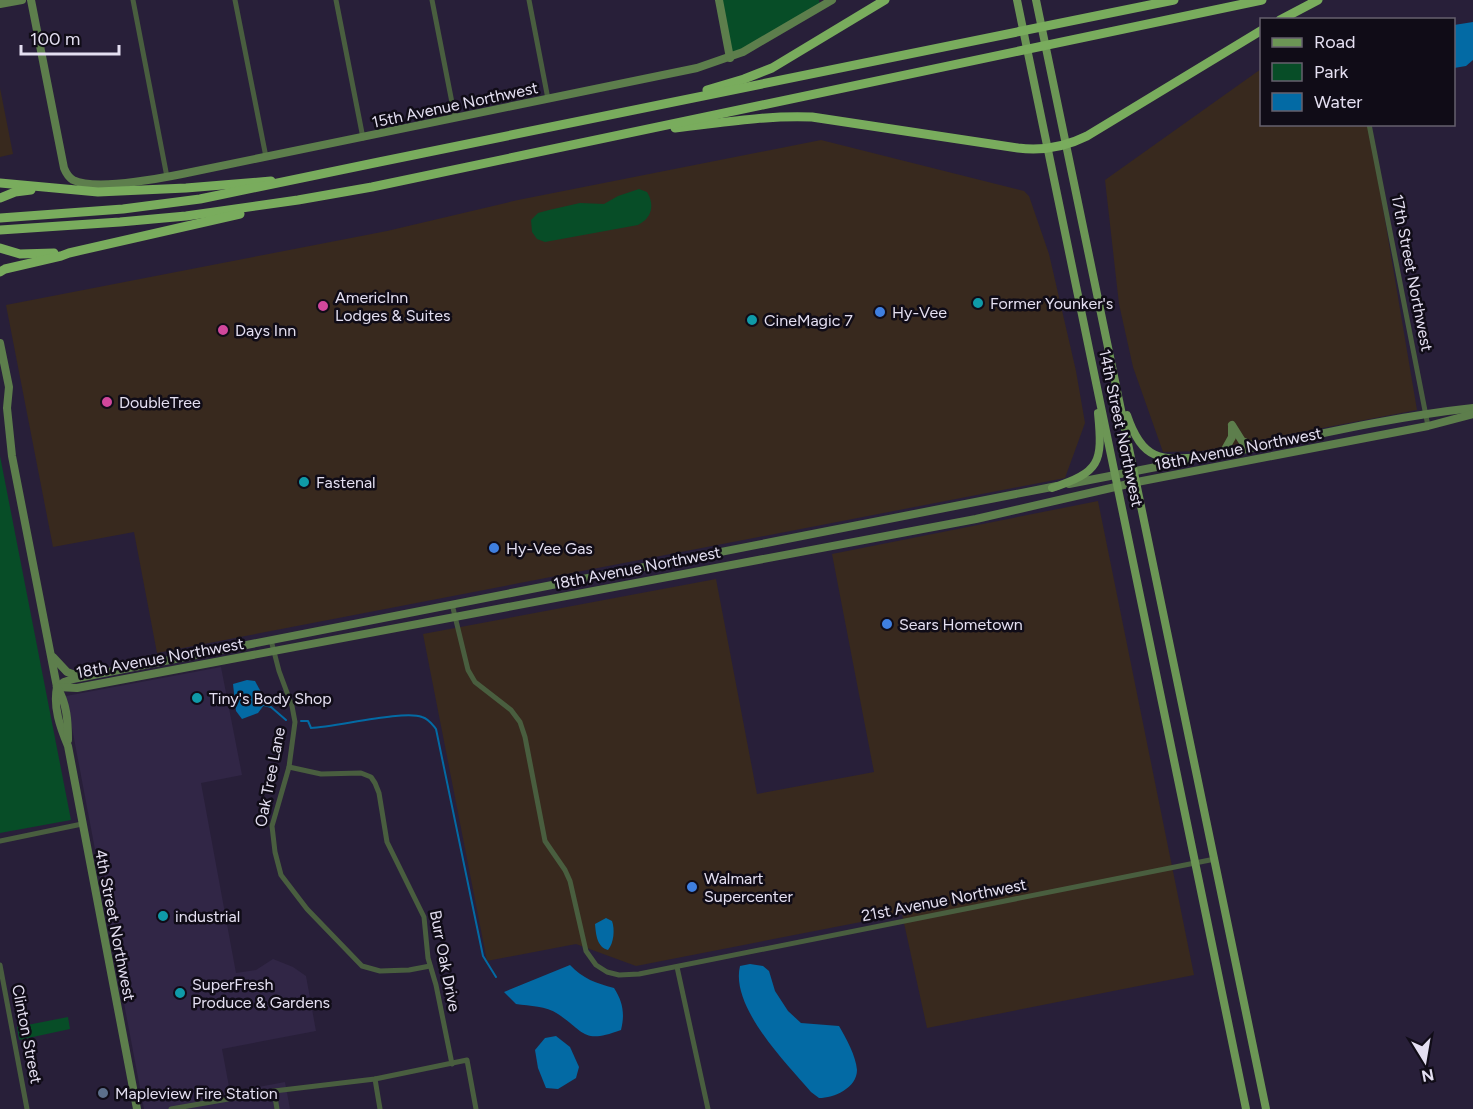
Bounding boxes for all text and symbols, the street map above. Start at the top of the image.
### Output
scale bar [21,18,118,56]
legend [1260,18,1455,126]
text: 100 m [30,28,80,50]
text: Road [1314,31,1355,53]
text: Park [1314,61,1349,83]
street label: 15th Avenue Northwest [370,78,540,132]
text: Water [1314,91,1362,113]
street label: 17th Street Northwest [1387,193,1437,353]
place label: AmericInn Lodges & Suites [335,288,450,325]
place label: Former Younker's [990,294,1113,313]
marker: Former Younker's [971,296,985,310]
marker: AmericInn Lodges & Suites [316,299,330,313]
place label: Hy-Vee [892,303,947,322]
marker: Hy-Vee [873,305,887,319]
place label: CineMagic 7 [764,311,853,330]
marker: CineMagic 7 [745,313,759,327]
place label: Days Inn [235,321,296,340]
marker: Days Inn [216,323,230,337]
street label: 14th Street Northwest [1095,347,1147,509]
place label: DoubleTree [119,393,201,412]
marker: DoubleTree [100,395,114,409]
street label: 18th Avenue Northwest [1153,423,1323,475]
place label: Fastenal [316,473,376,492]
marker: Fastenal [297,475,311,489]
place label: Hy-Vee Gas [506,539,593,558]
marker: Hy-Vee Gas [487,541,501,555]
street label: 18th Avenue Northwest [552,542,722,594]
place label: Sears Hometown [899,615,1023,634]
marker: Sears Hometown [880,617,894,631]
street label: 18th Avenue Northwest [75,634,245,682]
place label: Tiny's Body Shop [209,689,332,708]
marker: Tiny's Body Shop [190,691,204,705]
street label: Oak Tree Lane [251,725,289,829]
street label: 4th Street Northwest [91,848,139,1002]
place label: Walmart Supercenter [704,869,793,906]
street label: 21st Avenue Northwest [860,875,1028,925]
marker: Walmart Supercenter [685,880,699,894]
place label: industrial [175,907,240,926]
marker: industrial [156,909,170,923]
street label: Burr Oak Drive [426,909,464,1014]
place label: SuperFresh Produce & Gardens [192,975,330,1012]
street label: Clinton Street [8,983,46,1085]
marker: SuperFresh Produce & Gardens [173,986,187,1000]
north arrow [1395,1031,1455,1091]
text: N [1420,1065,1436,1086]
place label: Mapleview Fire Station [115,1084,278,1103]
marker: Mapleview Fire Station [96,1086,110,1100]

